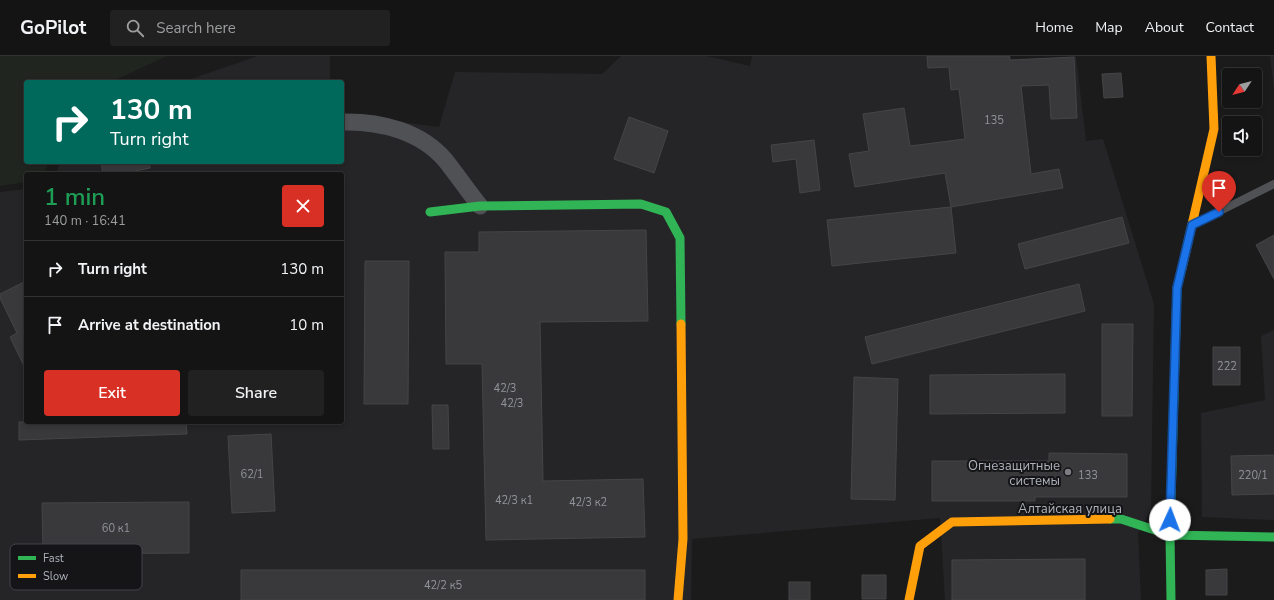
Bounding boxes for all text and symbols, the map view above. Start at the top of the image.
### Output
search box [110,10,390,46]
text: GoPilot [20,15,86,41]
icon: search [124,17,146,39]
text: Search here [156,18,236,38]
text: Home [1035,18,1073,37]
text: Map [1095,18,1123,37]
text: About [1145,18,1184,37]
text: Contact [1206,18,1254,37]
north arrow [1222,68,1262,108]
map controls [1222,68,1262,156]
text: 130 m [110,91,193,129]
icon: right [44,96,96,148]
house number: 135 [984,113,1004,128]
button: sound [1222,116,1262,156]
text: Turn right [110,127,189,151]
pin [1202,171,1236,212]
icon: arrive [1208,177,1230,199]
text: 1 min [44,181,105,213]
button: close [282,185,324,227]
text: 140 m · 16:41 [44,212,126,230]
icon: right [44,258,66,280]
text: Turn right [78,259,147,279]
text: 130 m [280,259,324,279]
icon: arrive [44,314,66,336]
text: Arrive at destination [78,315,221,335]
text: 10 m [289,315,324,335]
house number: 222 [1217,359,1237,374]
button: Exit [44,370,180,416]
button: Share [188,370,324,416]
house number: 42/3 [494,381,516,396]
house number: 42/3 [501,396,523,411]
place label: Огнезащитные системы [968,457,1060,490]
house number: 62/1 [241,467,263,482]
marker: Огнезащитные системы [1063,467,1073,477]
house number: 133 [1078,468,1098,483]
house number: 220/1 [1238,468,1268,483]
house number: 42/3 к1 [495,493,533,508]
house number: 42/3 к2 [569,495,607,510]
position arrow [1149,499,1191,541]
street label: Алтайская улица [1018,500,1122,518]
house number: 60 к1 [102,521,130,536]
legend [10,544,142,590]
text: Fast [43,551,64,566]
text: Slow [43,569,68,584]
house number: 42/2 к5 [424,578,462,593]

